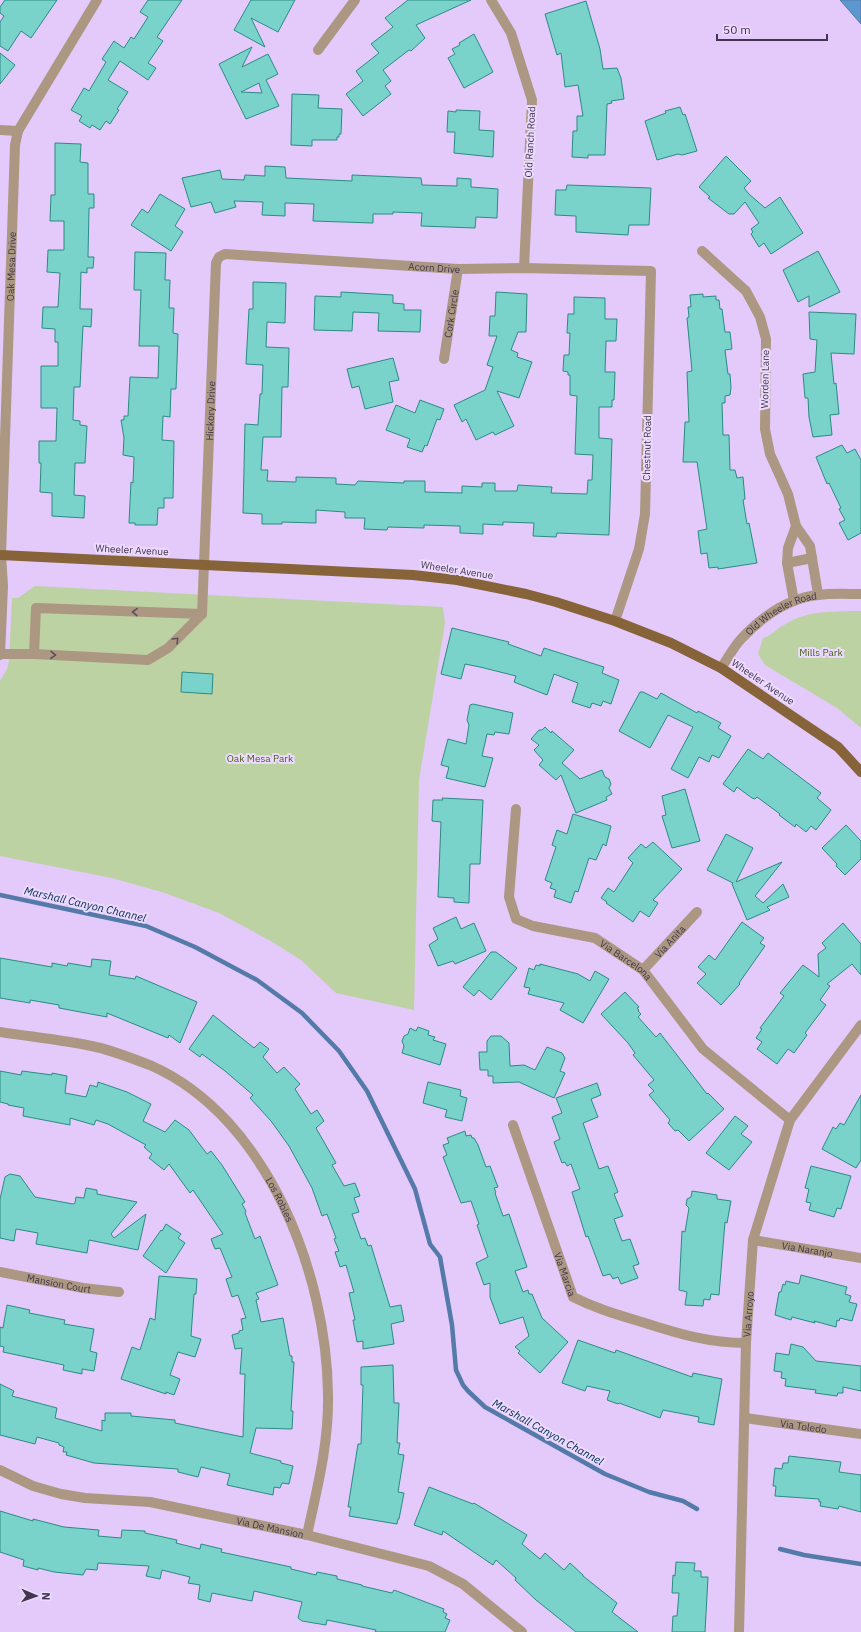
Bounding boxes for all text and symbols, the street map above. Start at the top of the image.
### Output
scale bar [717,16,827,42]
text: 50 m [723,22,751,37]
street label: Old Ranch Road [522,106,538,178]
street label: Oak Mesa Drive [3,231,19,301]
street label: Acorn Drive [408,259,461,276]
street label: Cork Circle [441,288,461,339]
street label: Worden Lane [758,349,772,409]
street label: Hickory Drive [202,380,218,441]
street label: Chestnut Road [640,415,654,481]
street label: Wheeler Avenue [95,542,169,558]
street label: Wheeler Avenue [420,558,495,582]
street label: Old Wheeler Road [742,589,818,638]
one-way arrow [132,607,138,616]
one-way arrow [171,637,179,645]
park label: Mills Park [799,646,843,659]
one-way arrow [50,651,56,659]
street label: Wheeler Avenue [729,656,797,708]
park label: Oak Mesa Park [227,752,294,765]
water label: Marshall Canyon Channel [23,883,147,925]
street label: Via Anita [651,922,688,960]
street label: Via Barcelona [597,937,655,983]
street label: Los Robles [263,1175,297,1224]
street label: Via Naranjo [781,1238,834,1260]
street label: Via Marcia [551,1250,579,1299]
street label: Mansion Court [26,1271,92,1295]
street label: Via Arroyo [740,1290,756,1338]
water label: Marshall Canyon Channel [490,1396,606,1468]
street label: Via Toledo [779,1416,828,1436]
street label: Via De Mansion [235,1514,305,1541]
north arrow [16,1576,56,1616]
text: N [39,1592,53,1601]

